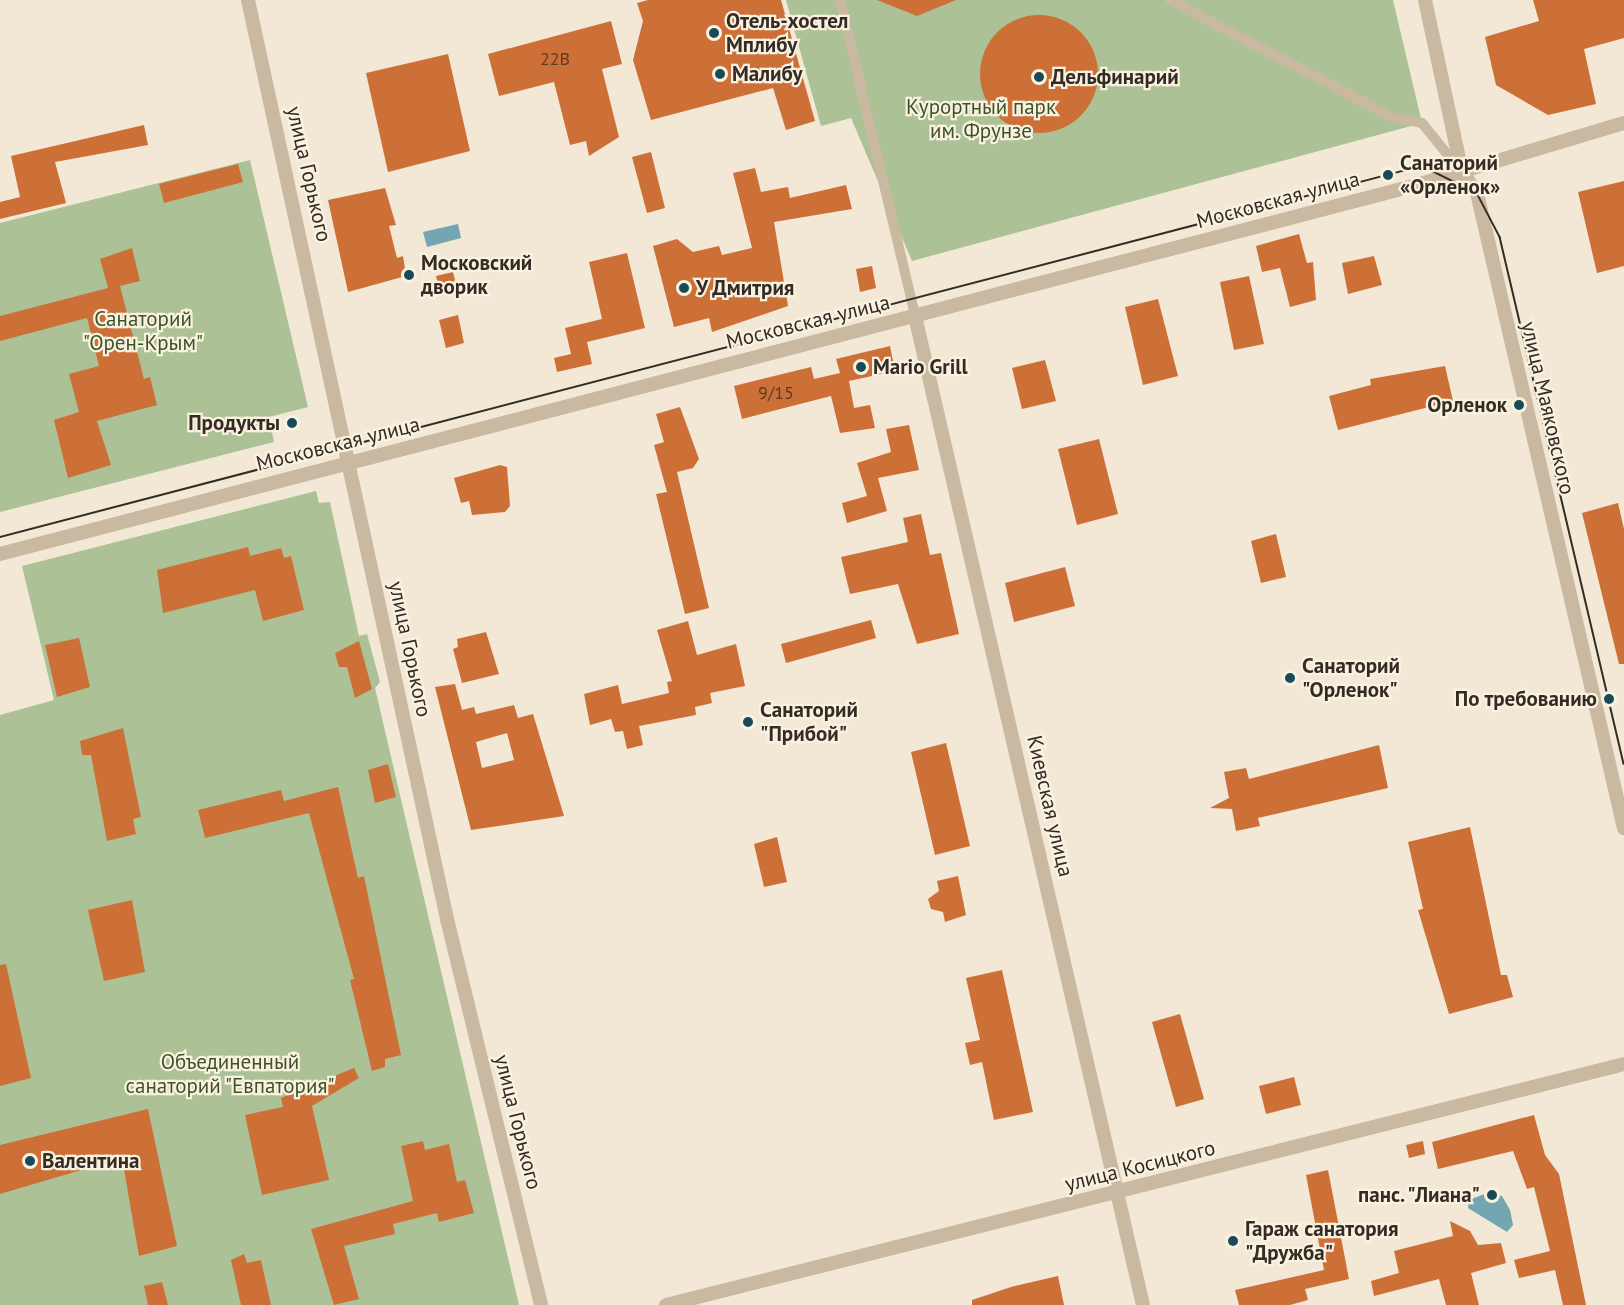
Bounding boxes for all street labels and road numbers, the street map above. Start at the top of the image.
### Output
street label: улица Горького [281,104,337,244]
street label: Московская улица [1194,166,1362,234]
street label: Московская улица [724,289,892,355]
street label: улица Маяковского [1516,319,1580,497]
street label: Московская улица [254,411,422,477]
street label: улица Горького [383,579,437,719]
street label: Киевская улица [1021,733,1079,879]
street label: улица Горького [489,1052,547,1192]
street label: улица Косицкого [1062,1135,1218,1197]

